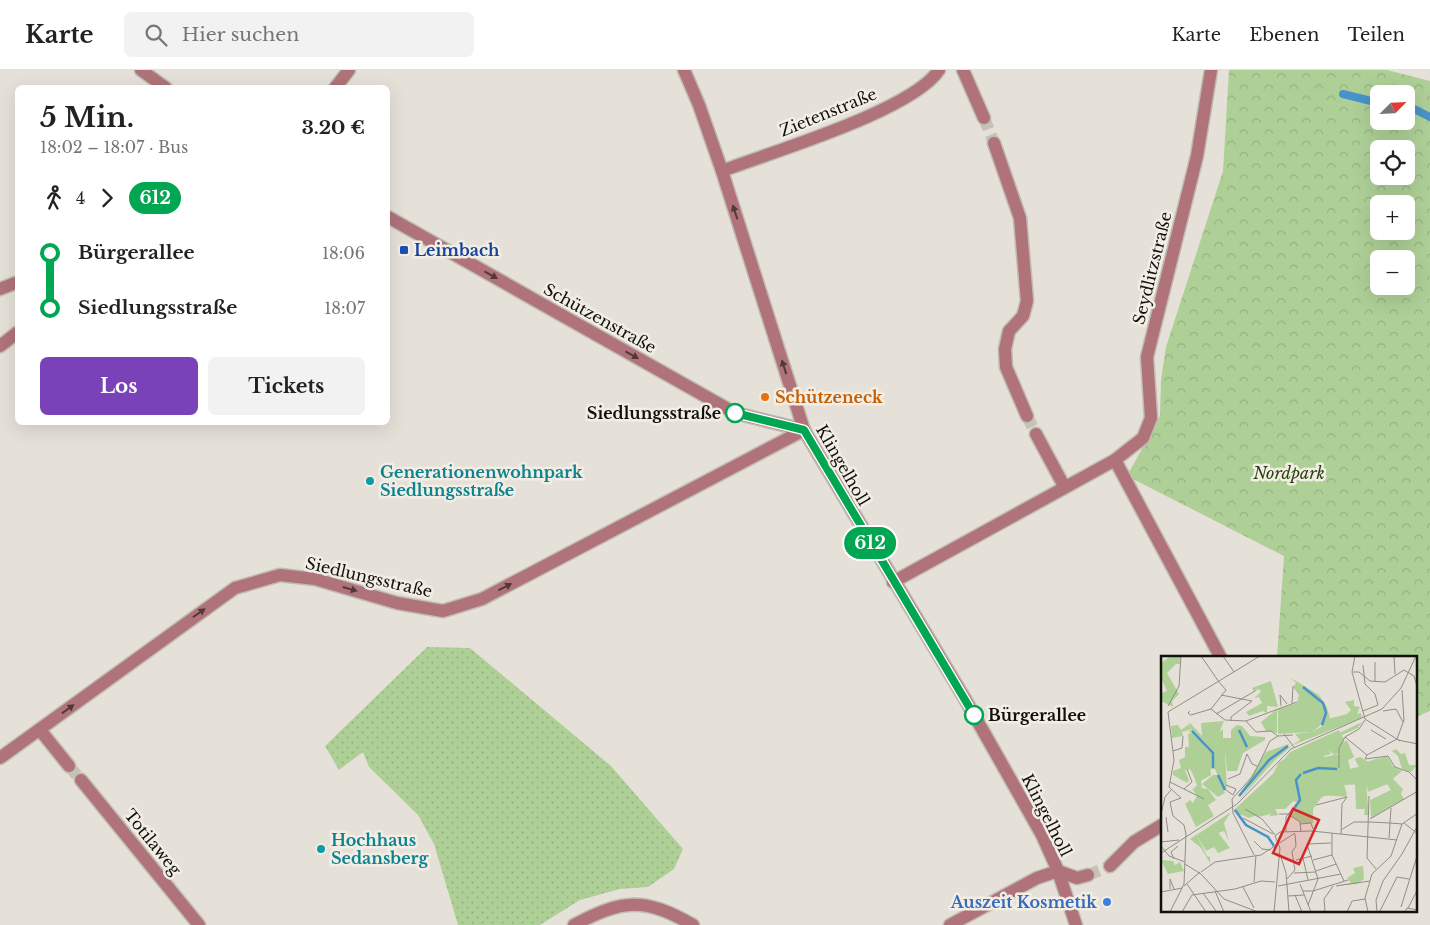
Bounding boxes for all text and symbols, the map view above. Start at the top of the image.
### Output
search box [124,12,474,57]
text: Karte [25,20,94,49]
icon: search [142,21,170,49]
text: Hier suchen [182,23,299,46]
text: Karte [1171,24,1221,46]
text: Ebenen [1249,24,1319,46]
text: Teilen [1347,24,1405,46]
street label: Zietenstraße [776,83,880,141]
north arrow [1370,85,1415,130]
map controls [1370,85,1415,295]
text: 5 Min. [40,100,134,135]
text: 3.20 € [302,116,365,139]
text: 18:02 – 18:07 · Bus [40,137,188,157]
button: locate [1370,140,1415,185]
icon: walk [40,184,68,212]
icon: forward [93,184,121,212]
text: 612 [139,187,171,209]
text: 4 [76,188,85,208]
button: + [1370,195,1415,240]
one-way arrow [731,205,738,220]
street label: Seydlitzstraße [1128,210,1176,326]
place label: Leimbach [414,240,500,260]
text: Bürgerallee [78,241,195,264]
text: 18:06 [322,243,365,263]
marker: Leimbach [398,244,410,256]
button: − [1370,250,1415,295]
one-way arrow [484,271,498,280]
street label: Schützenstraße [540,279,660,357]
text: Siedlungsstraße [78,296,237,319]
text: 18:07 [324,298,365,318]
one-way arrow [625,351,640,359]
button: Los [40,357,198,415]
button: Tickets [208,357,365,415]
one-way arrow [780,359,788,374]
place label: Schützeneck [775,387,883,407]
marker: Schützeneck [759,391,771,403]
place label: Siedlungsstraße [587,403,721,423]
marker: Siedlungsstraße [725,403,745,423]
street label: Klingelholl [812,421,874,509]
place label: Generationenwohnpark Siedlungsstraße [380,462,583,500]
park label: Nordpark [1252,463,1325,483]
marker: Generationenwohnpark Siedlungsstraße [364,475,376,487]
line badge: 612 [841,527,899,559]
text: 612 [854,532,886,554]
street label: Siedlungsstraße [304,553,434,601]
one-way arrow [498,583,512,591]
one-way arrow [343,586,358,594]
one-way arrow [192,608,206,618]
inset map [1161,656,1418,912]
one-way arrow [61,704,75,714]
marker: Bürgerallee [964,705,984,725]
place label: Bürgerallee [988,705,1086,725]
street label: Klingelholl [1018,770,1076,860]
street label: Totilaweg [120,805,186,879]
place label: Hochhaus Sedansberg [331,830,429,868]
marker: Hochhaus Sedansberg [315,843,327,855]
place label: Auszeit Kosmetik [950,892,1097,912]
marker: Auszeit Kosmetik [1101,896,1113,908]

